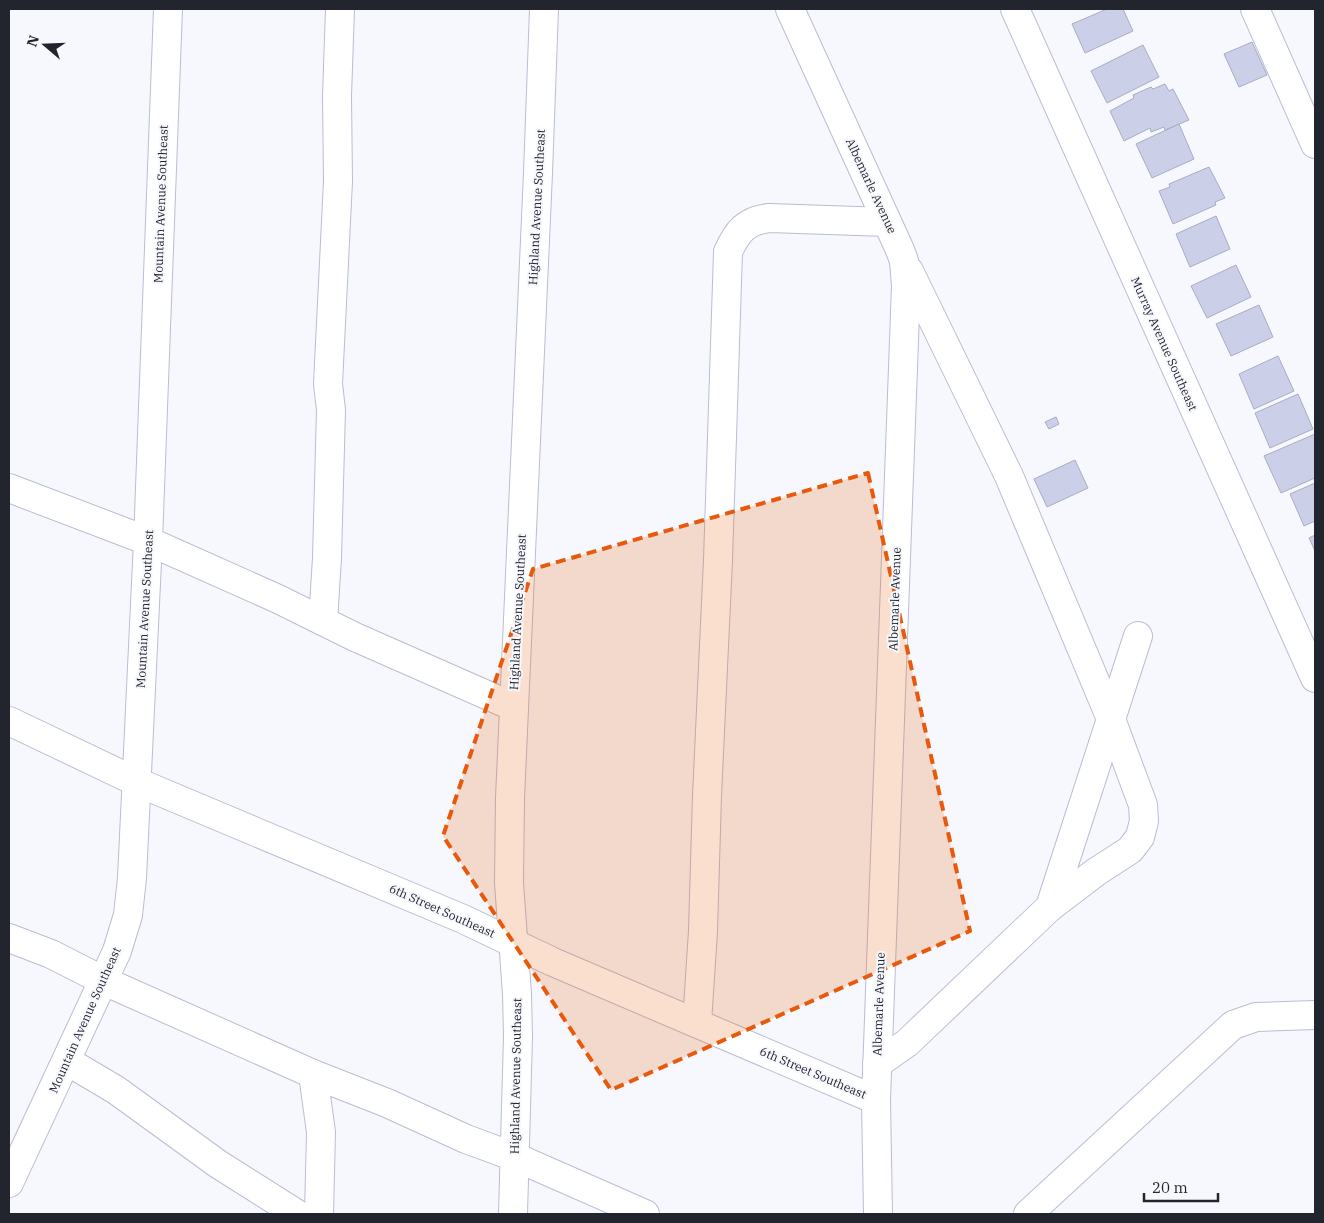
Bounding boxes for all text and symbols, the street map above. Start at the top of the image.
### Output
north arrow [20,20,70,70]
text: N [22,33,43,49]
street label: Mountain Avenue Southeast [150,125,171,283]
street label: Highland Avenue Southeast [525,129,548,285]
street label: Albemarle Avenue [843,136,900,236]
street label: Murray Avenue Southeast [1128,274,1201,413]
street label: Mountain Avenue Southeast [133,529,156,688]
street label: Highland Avenue Southeast [506,534,529,690]
street label: Albemarle Avenue [885,547,904,651]
street label: 6th Street Southeast [387,880,497,941]
street label: Mountain Avenue Southeast [45,944,124,1095]
street label: Albemarle Avenue [869,952,888,1056]
street label: Highland Avenue Southeast [507,998,524,1154]
street label: 6th Street Southeast [758,1043,869,1102]
scale bar [1144,1170,1218,1202]
text: 20 m [1152,1178,1188,1197]

